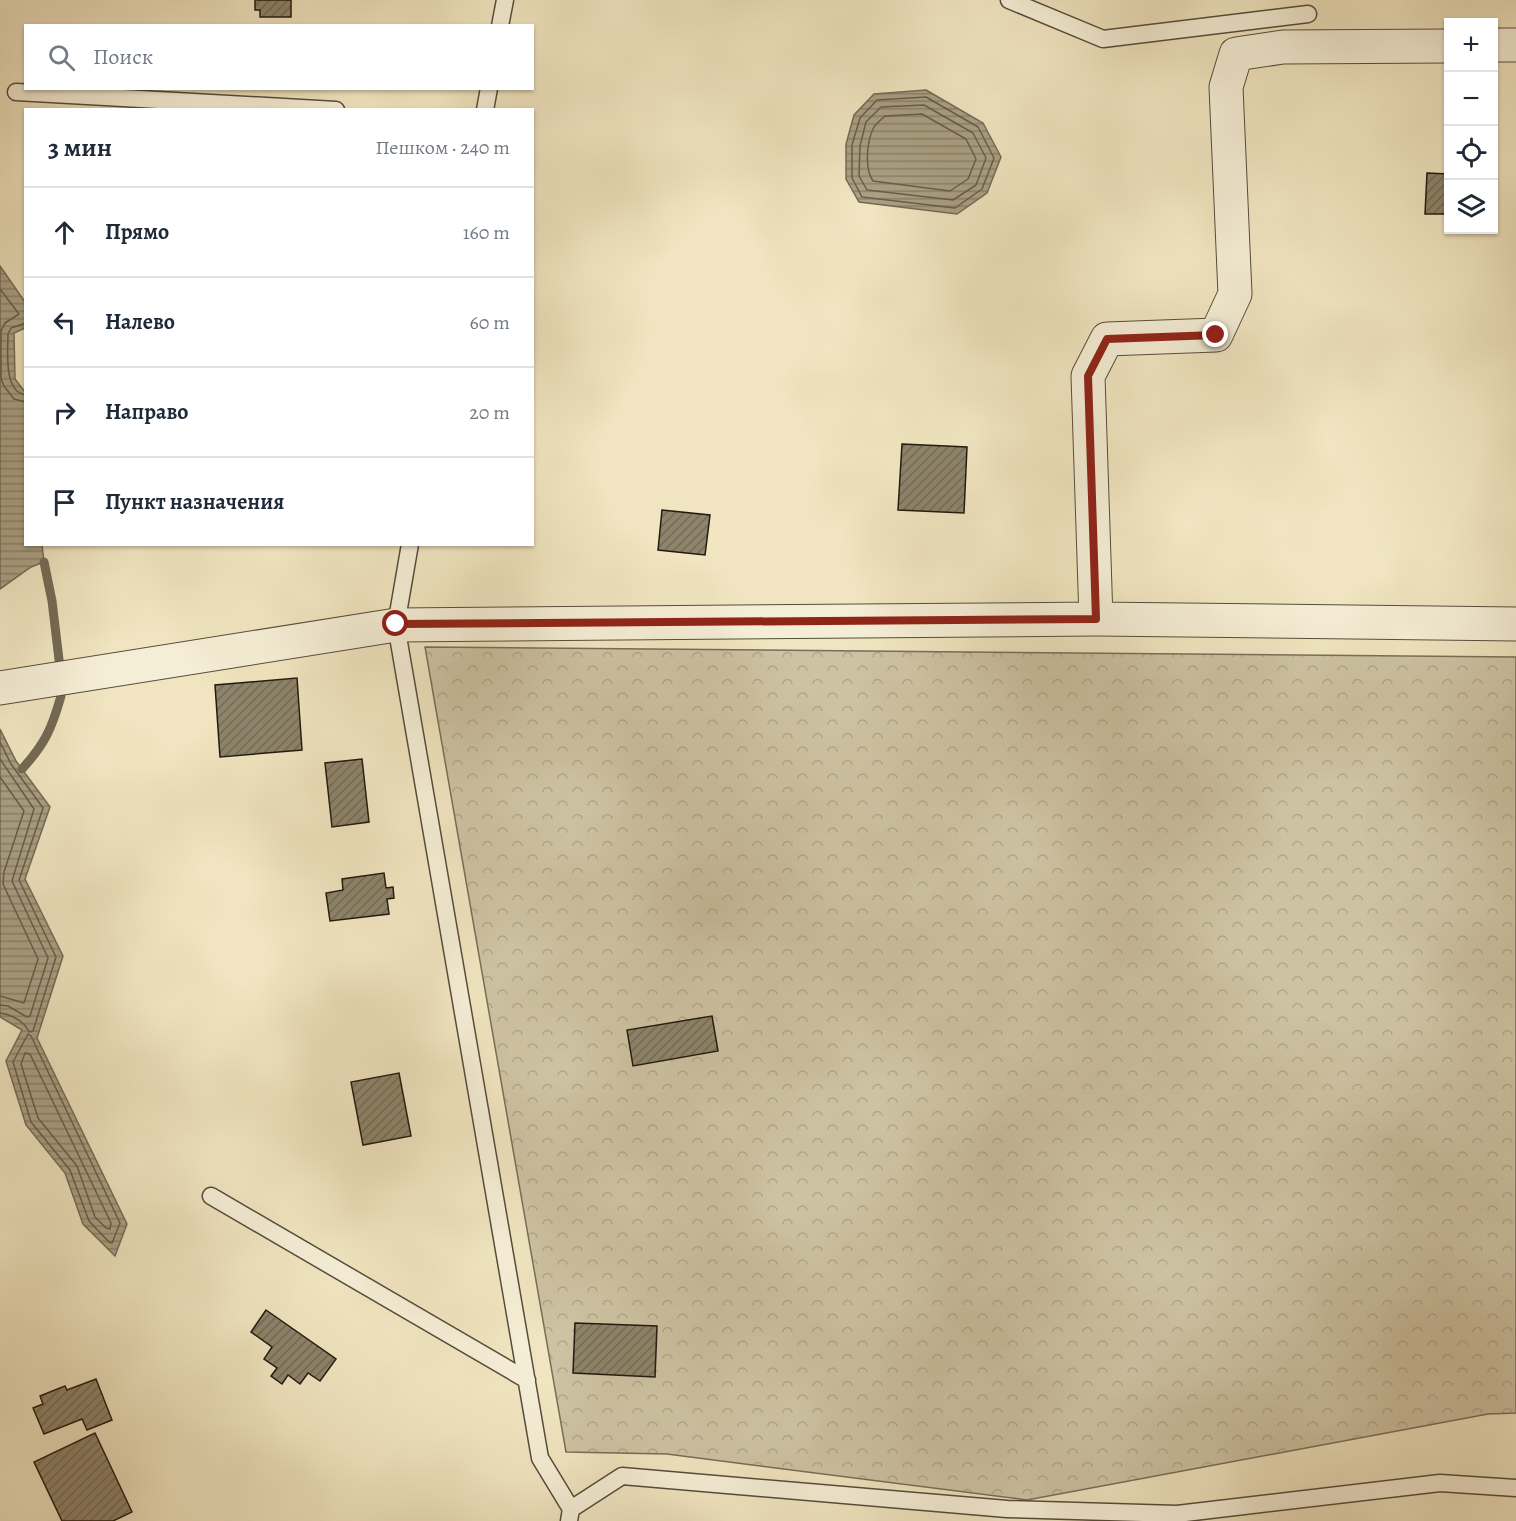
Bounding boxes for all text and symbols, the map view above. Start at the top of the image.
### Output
map controls [1444,18,1498,234]
button: + [1444,18,1498,72]
search box [24,24,534,90]
icon: search [45,41,78,74]
text: Поиск [93,42,153,72]
button: − [1444,72,1498,126]
button: locate [1444,126,1498,180]
text: 3 мин [48,130,112,165]
text: Пешком · 240 m [376,134,510,161]
button: layers [1444,180,1498,234]
icon: ahead [48,216,81,249]
text: Прямо [105,217,169,247]
text: 160 m [463,219,510,246]
icon: left [48,306,81,339]
text: Налево [105,307,175,337]
text: 60 m [470,309,510,336]
route end [1202,321,1228,347]
icon: right [48,396,81,429]
text: Направо [105,397,188,427]
text: 20 m [469,399,510,426]
icon: arrive [48,486,81,519]
text: Пункт назначения [105,487,284,517]
route start [382,610,408,636]

